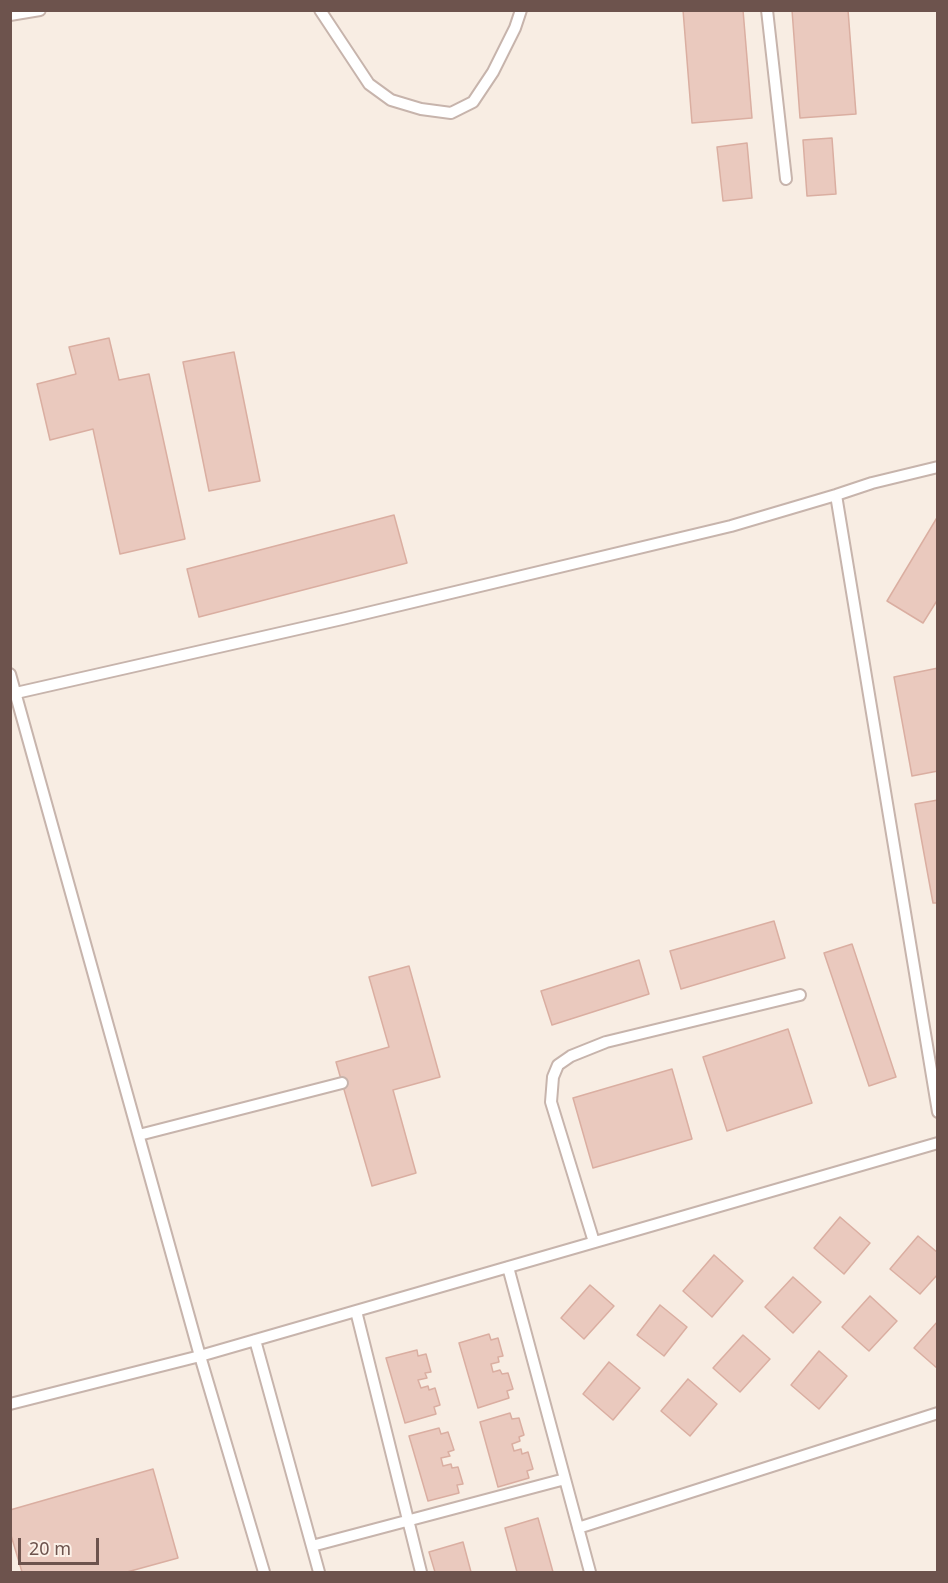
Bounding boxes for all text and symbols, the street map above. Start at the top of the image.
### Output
scale bar [21,1526,102,1564]
text: 20 m [29,1536,71,1560]

